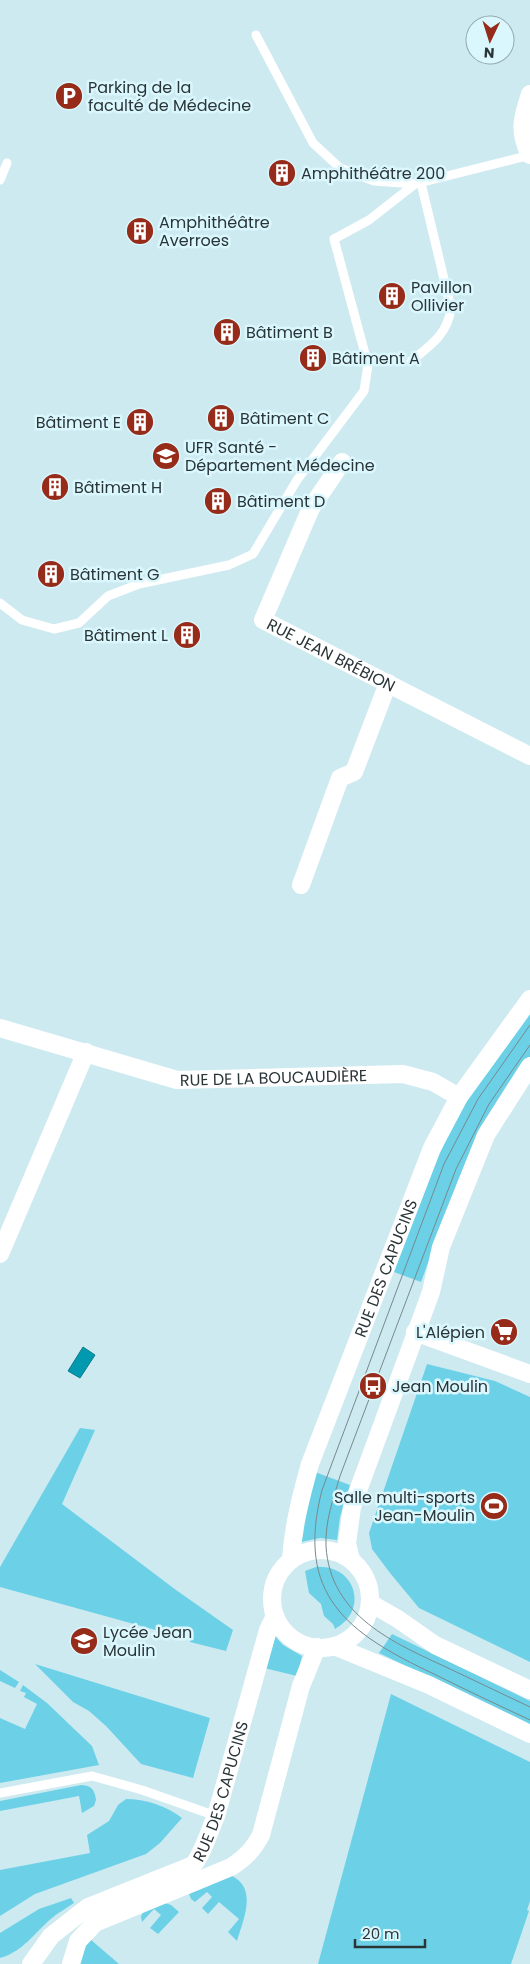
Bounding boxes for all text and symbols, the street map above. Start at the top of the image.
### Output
north arrow [465,15,515,65]
text: N [483,43,495,63]
place label: Parking de la faculté de Médecine [88,76,251,117]
parking icon: Parking de la faculté de Médecine [54,81,84,111]
building icon: Amphithéâtre 200 [267,158,297,188]
place label: Amphithéâtre 200 [301,162,445,185]
place label: Amphithéâtre Averroes [159,211,270,252]
building icon: Amphithéâtre Averroes [125,216,155,246]
place label: Pavillon Ollivier [411,276,472,317]
building icon: Pavillon Ollivier [377,281,407,311]
building icon: Bâtiment B [212,317,242,347]
place label: Bâtiment B [246,321,333,344]
building icon: Bâtiment A [298,343,328,373]
place label: Bâtiment A [332,347,420,370]
building icon: Bâtiment C [206,403,236,433]
building icon: Bâtiment E [125,407,155,437]
place label: Bâtiment C [240,407,329,430]
place label: Bâtiment E [36,411,121,434]
place label: UFR Santé - Département Médecine [185,436,375,477]
school or university icon: UFR Santé - Département Médecine [151,441,181,471]
building icon: Bâtiment H [40,472,70,502]
place label: Bâtiment H [74,476,162,499]
building icon: Bâtiment D [203,486,233,516]
place label: Bâtiment D [237,490,325,513]
building icon: Bâtiment G [36,559,66,589]
place label: Bâtiment G [70,563,160,586]
street label: RUE JEAN BRÉBION [263,613,399,698]
building icon: Bâtiment L [172,620,202,650]
place label: Bâtiment L [84,624,168,647]
street label: RUE DE LA BOUCAUDIÈRE [180,1064,367,1092]
street label: RUE DES CAPUCINS [349,1196,423,1341]
supermarket icon: L'Alépien [489,1317,519,1347]
place label: L'Alépien [416,1321,485,1344]
bus stop icon: Jean Moulin [358,1371,388,1401]
place label: Jean Moulin [392,1375,488,1398]
place label: Salle multi-sports Jean-Moulin [334,1486,475,1527]
sports icon: Salle multi-sports Jean-Moulin [479,1491,509,1521]
place label: Lycée Jean Moulin [103,1621,192,1662]
school or university icon: Lycée Jean Moulin [69,1626,99,1656]
street label: RUE DES CAPUCINS [187,1718,254,1866]
scale bar [355,1916,425,1948]
text: 20 m [362,1923,400,1944]

